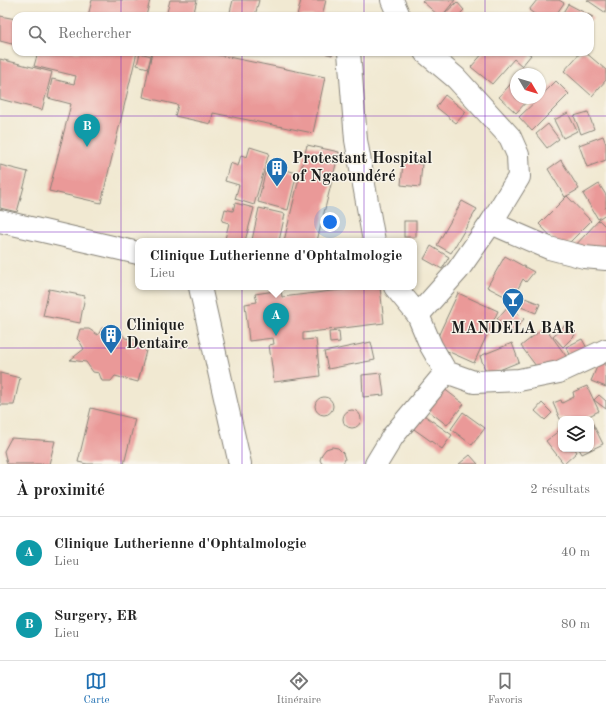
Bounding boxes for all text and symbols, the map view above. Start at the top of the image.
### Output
search box [12,12,594,56]
icon: search [26,23,48,45]
text: Rechercher [58,27,131,42]
north arrow [510,68,546,104]
pin: B [74,114,100,147]
place label: Protestant Hospital of Ngaoundéré [292,151,432,185]
building icon: Protestant Hospital of Ngaoundéré [264,155,290,188]
your location [320,212,340,232]
popup [135,238,417,290]
text: Clinique Lutherienne d'Ophtalmologie [150,249,402,264]
text: Lieu [150,267,175,280]
bar icon: MANDELA BAR [500,286,526,319]
pin: A [263,303,289,336]
place label: Clinique Dentaire [126,318,188,352]
place label: MANDELA BAR [451,321,575,337]
building icon: Clinique Dentaire [98,322,124,355]
map controls [558,416,594,452]
button: layers [558,416,594,452]
text: À proximité [16,482,105,499]
text: 2 résultats [530,483,590,496]
text: Clinique Lutherienne d'Ophtalmologie [54,537,307,552]
text: A [24,546,34,559]
text: 40 m [561,546,590,559]
text: Lieu [54,555,79,568]
text: Surgery, ER [54,609,138,624]
text: B [24,618,34,631]
text: 80 m [561,618,590,631]
text: Lieu [54,627,79,640]
tab: Carte [83,670,110,708]
tab: Itinéraire [276,670,321,708]
tab: Favoris [488,670,523,708]

